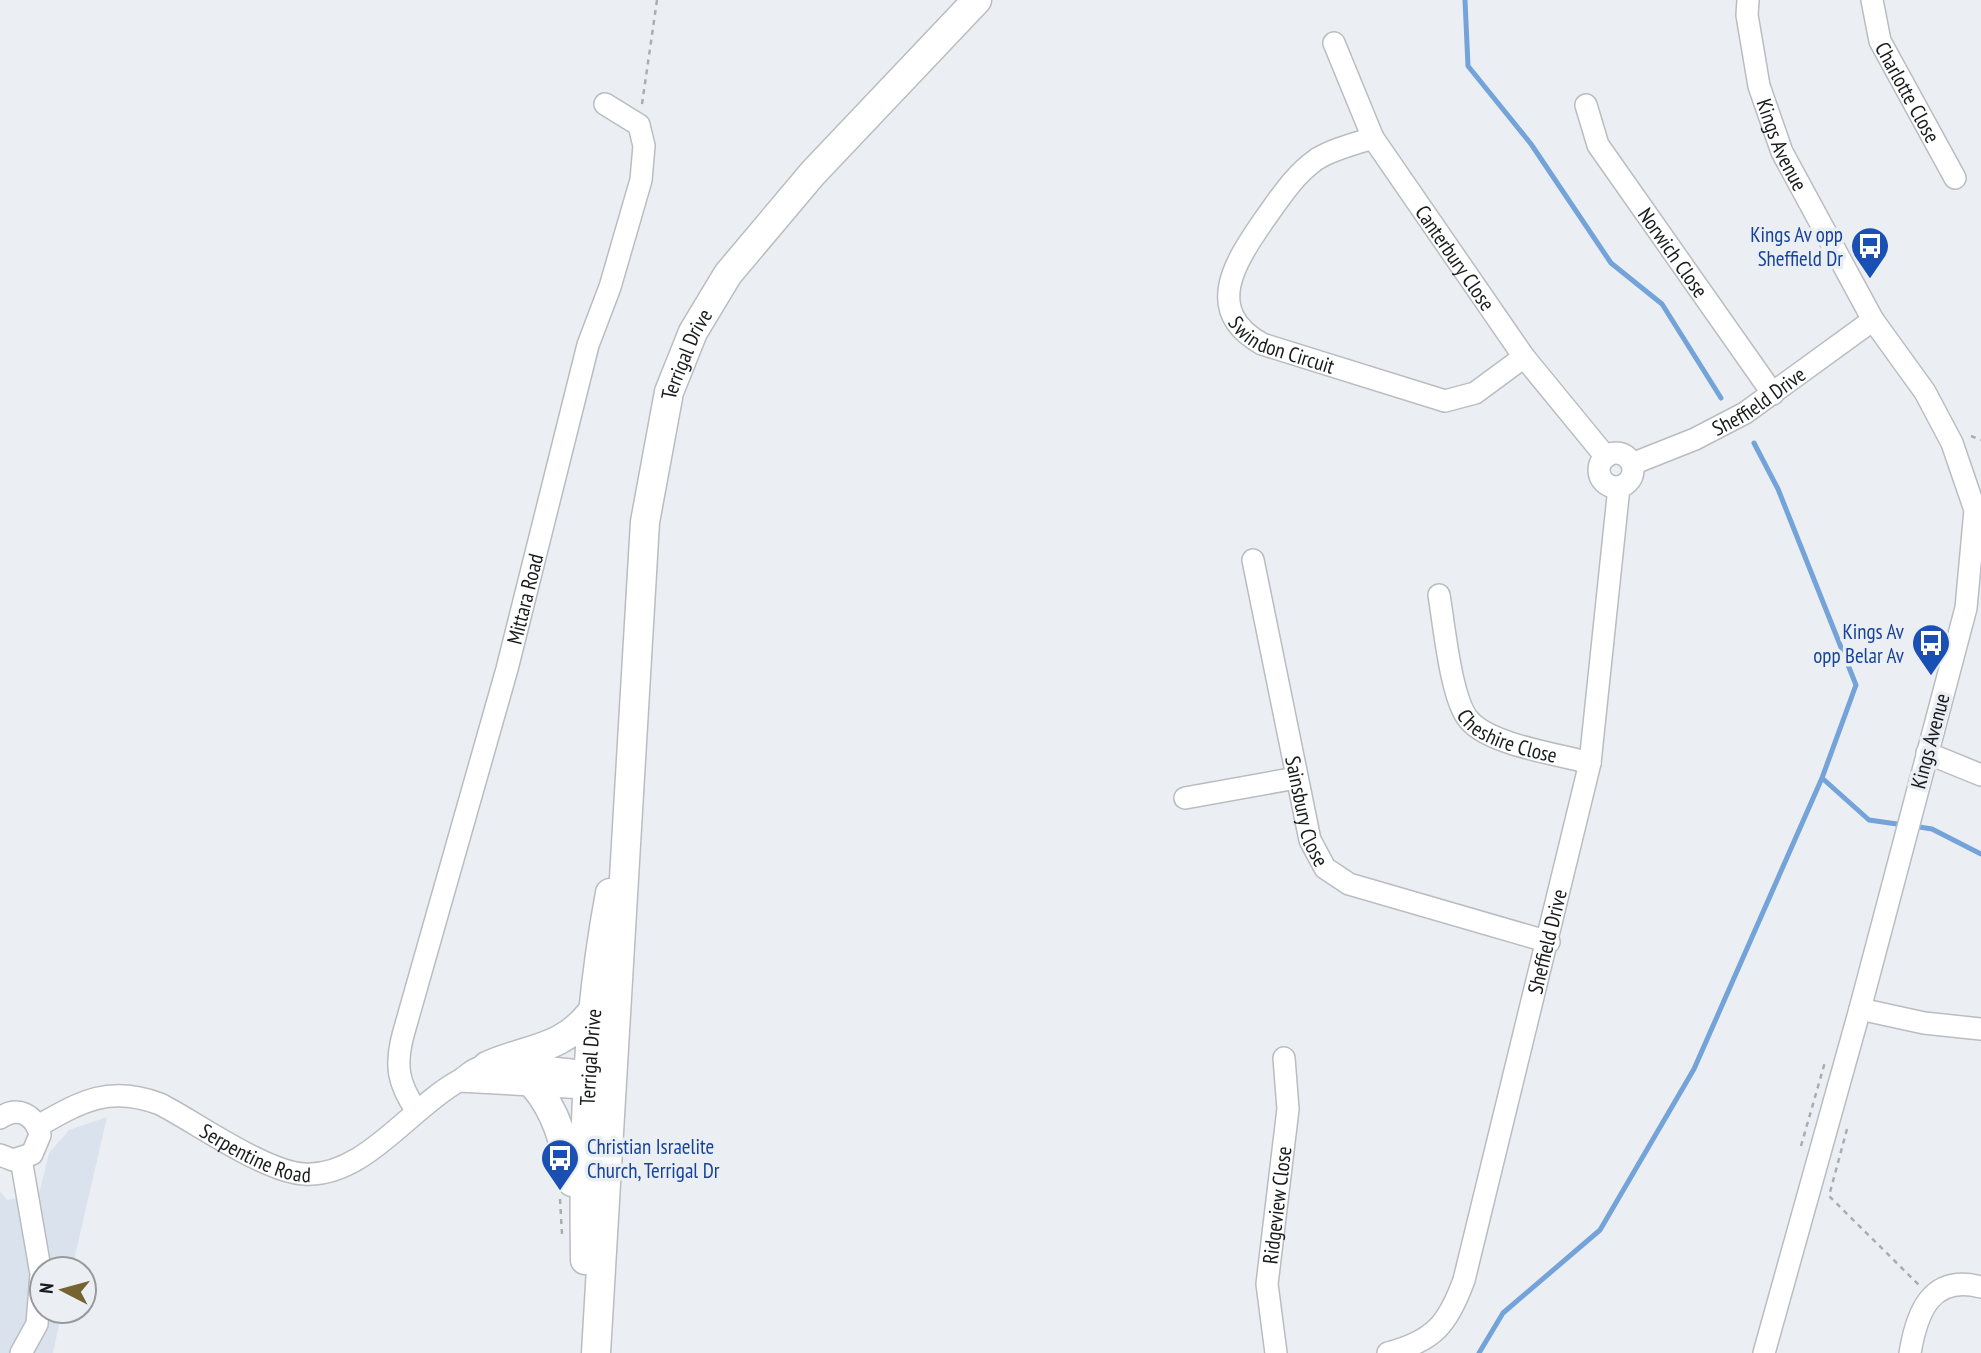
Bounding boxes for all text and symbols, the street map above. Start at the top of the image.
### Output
street label: Charlotte Close [1869,37,1946,147]
street label: Kings Avenue [1751,95,1814,195]
street label: Canterbury Close [1410,200,1501,316]
street label: Norwich Close [1633,202,1714,303]
place label: Kings Av opp Sheffield Dr [1750,221,1843,272]
bus stop icon: Kings Av opp Sheffield Dr [1849,225,1891,280]
street label: Terrigal Drive [654,303,718,402]
street label: Swindon Circuit [1223,311,1338,379]
street label: Sheffield Drive [1707,360,1811,441]
street label: Mittara Road [500,551,549,647]
place label: Kings Av opp Belar Av [1813,618,1905,669]
bus stop icon: Kings Av opp Belar Av [1910,622,1952,677]
street label: Kings Avenue [1904,691,1956,791]
street label: Cheshire Close [1451,704,1560,768]
street label: Sainsbury Close [1280,754,1335,871]
street label: Sheffield Drive [1521,886,1572,996]
street label: Terrigal Drive [573,1007,607,1106]
street label: Serpentine Road [195,1117,311,1188]
place label: Christian Israelite Church, Terrigal Dr [587,1133,720,1184]
bus stop icon: Christian Israelite Church, Terrigal Dr [539,1137,581,1192]
street label: Ridgeview Close [1256,1145,1297,1265]
north arrow [28,1255,98,1325]
text: N [34,1282,59,1295]

